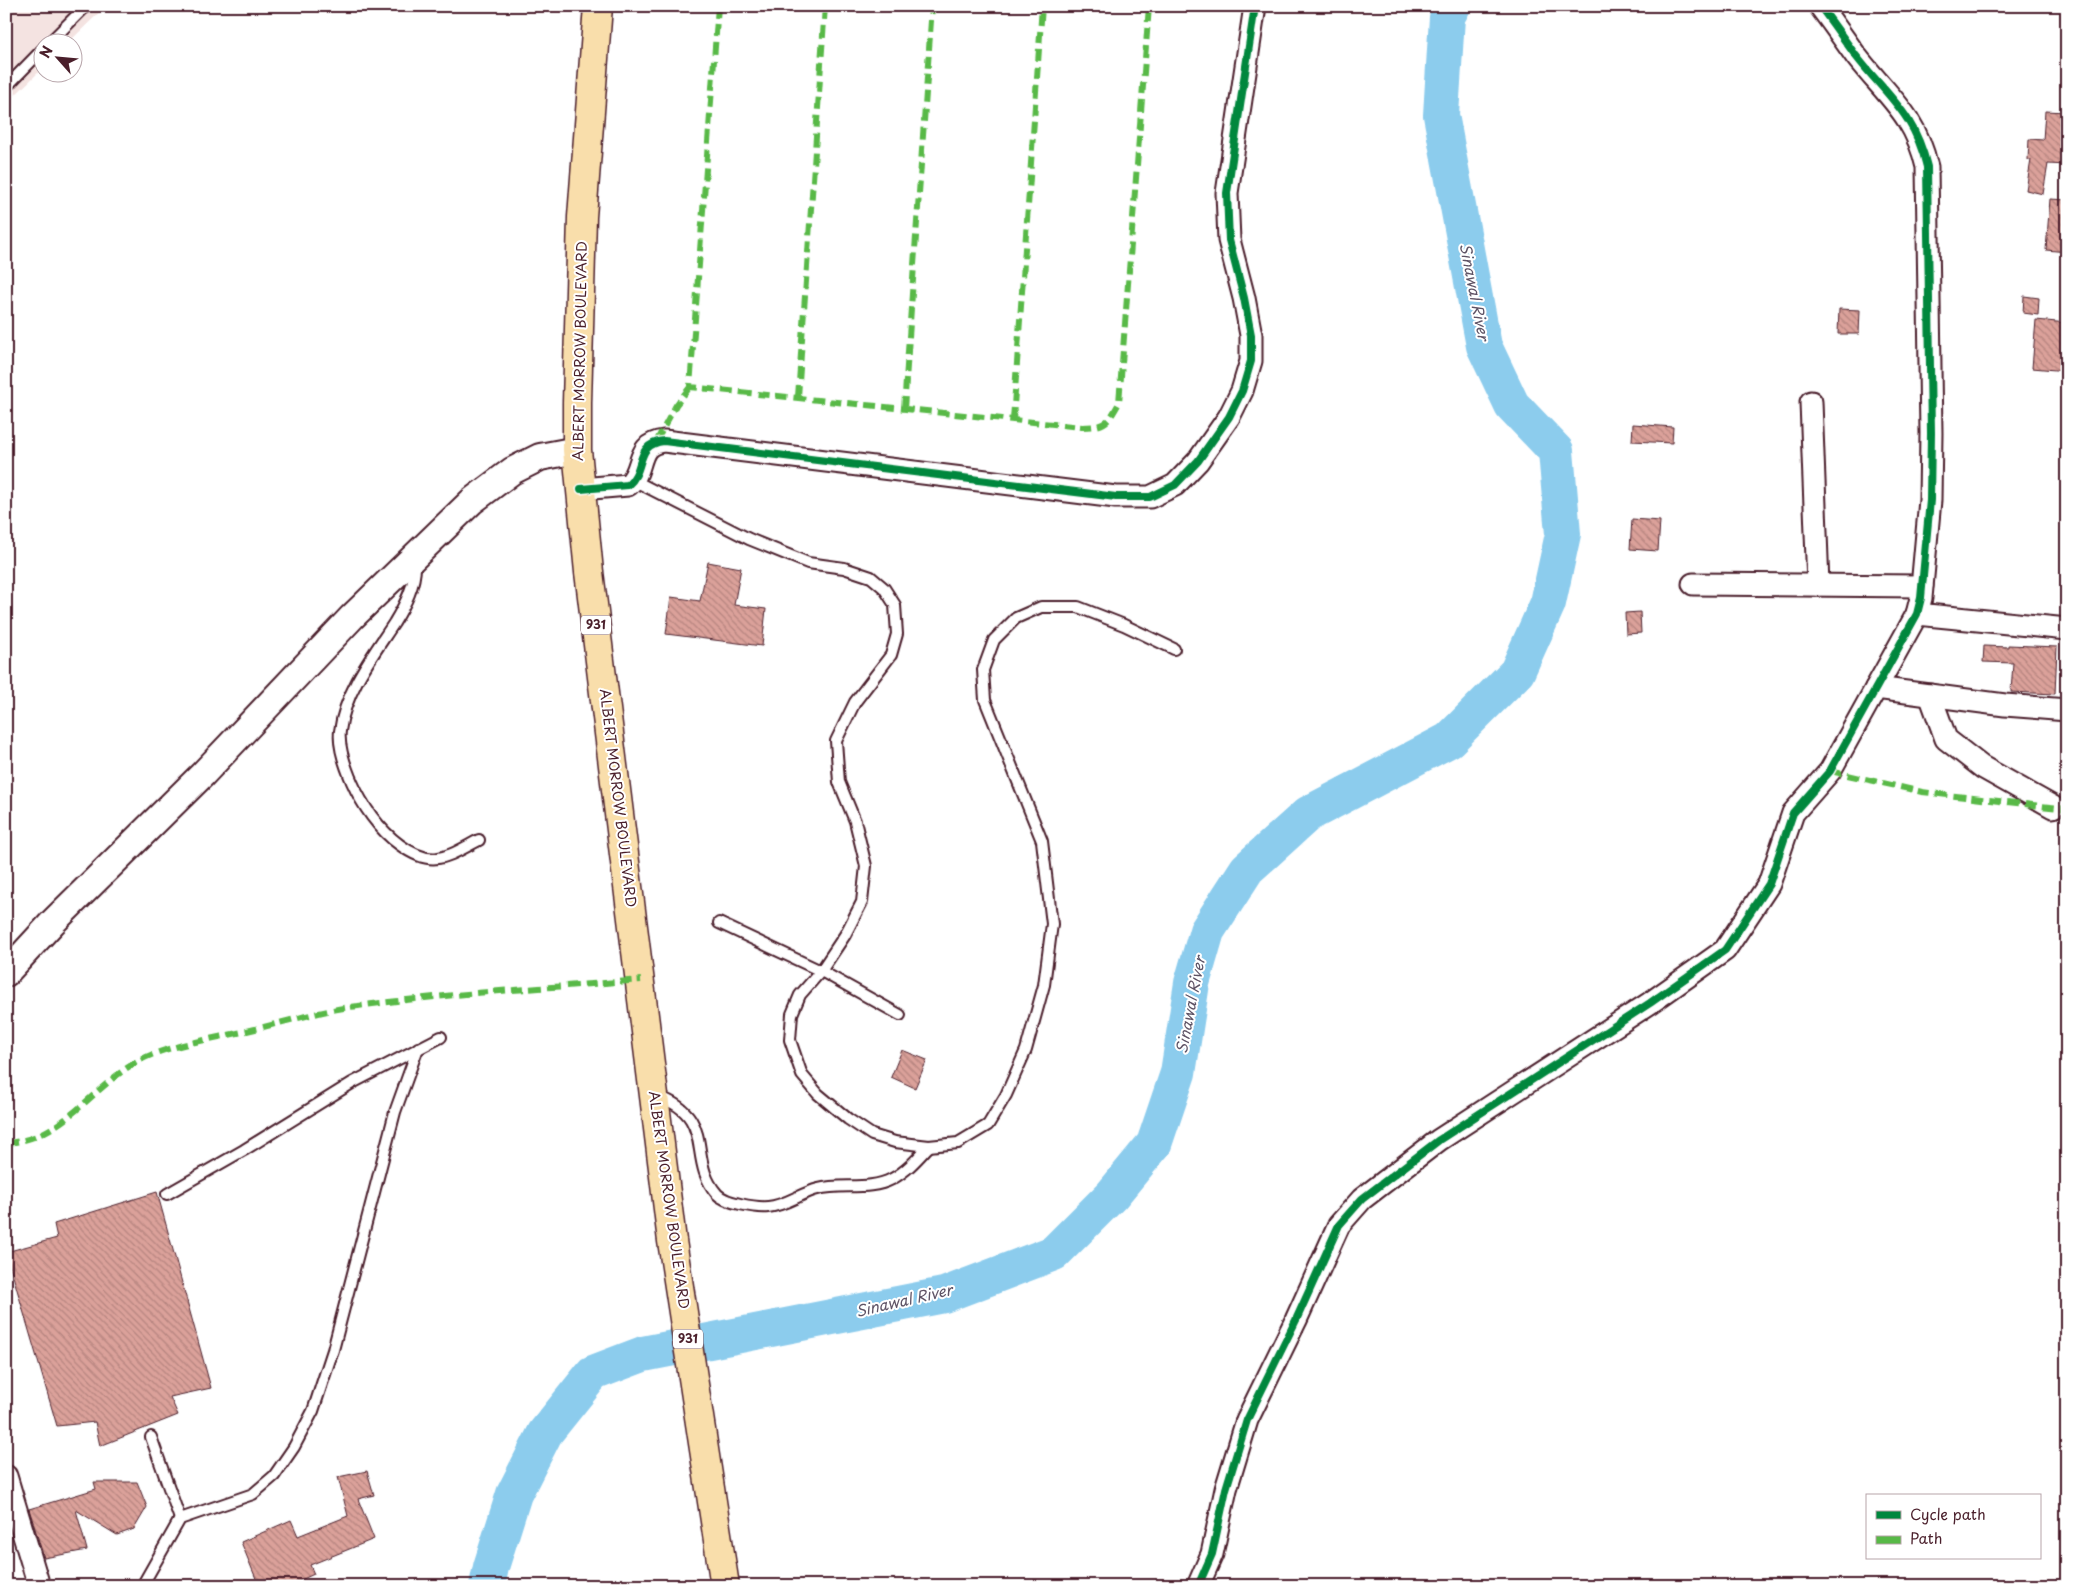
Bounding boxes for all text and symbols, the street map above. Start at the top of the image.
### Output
north arrow [32,32,82,82]
text: N [34,42,58,62]
street label: ALBERT MORROW BOULEVARD [567,241,592,461]
water label: Sinawal River [1455,241,1497,344]
road number: 931 [581,616,611,634]
street label: ALBERT MORROW BOULEVARD [595,688,642,908]
water label: Sinawal River [1169,952,1211,1055]
street label: ALBERT MORROW BOULEVARD [644,1090,695,1310]
water label: Sinawal River [853,1277,956,1322]
road number: 931 [673,1330,703,1348]
legend [1866,1494,2040,1560]
text: Cycle path [1910,1502,1986,1525]
text: Path [1910,1526,1942,1549]

